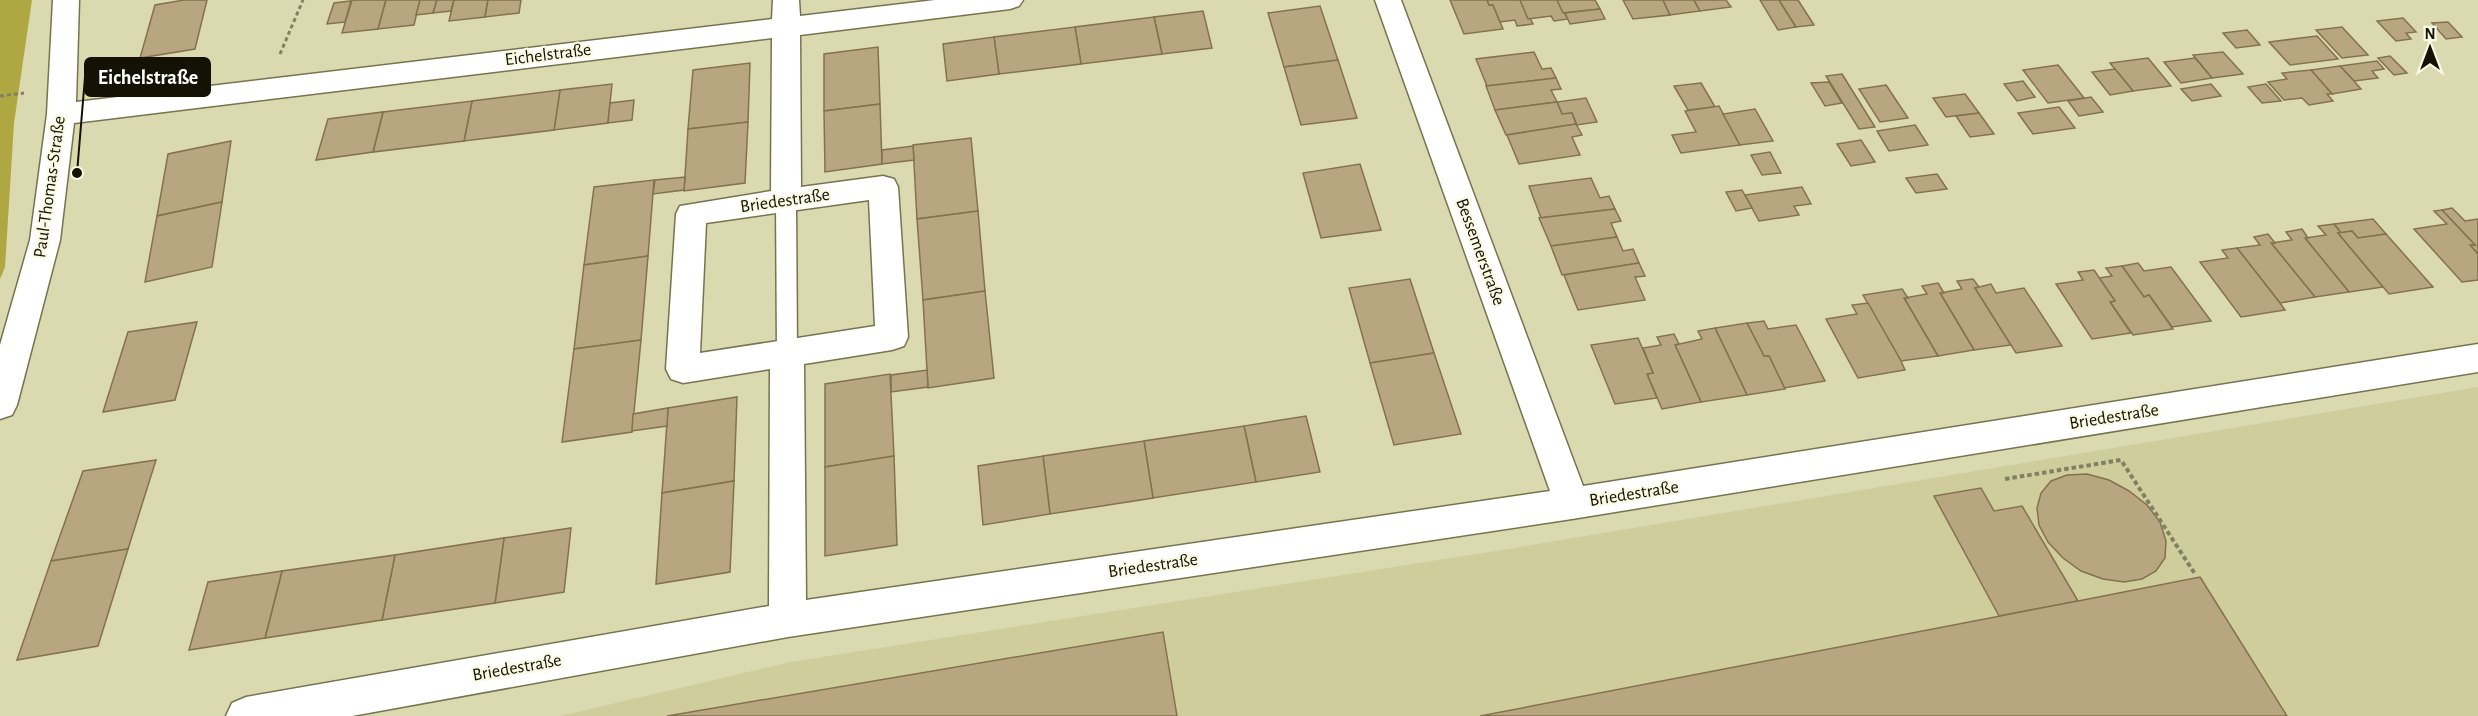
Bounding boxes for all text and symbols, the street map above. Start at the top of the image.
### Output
north arrow [2400,18,2460,78]
text: N [2424,26,2436,42]
street label: Eichelstraße [504,41,592,69]
callout: Eichelstraße [85,58,210,96]
text: Eichelstraße [98,68,198,88]
street label: Paul-Thomas-Straße [31,115,69,259]
street label: Briedestraße [739,186,831,216]
street label: Bessemerstraße [1452,196,1508,308]
street label: Briedestraße [2068,401,2160,433]
street label: Briedestraße [1588,478,1680,510]
street label: Briedestraße [1107,551,1199,581]
street label: Briedestraße [471,651,563,685]

